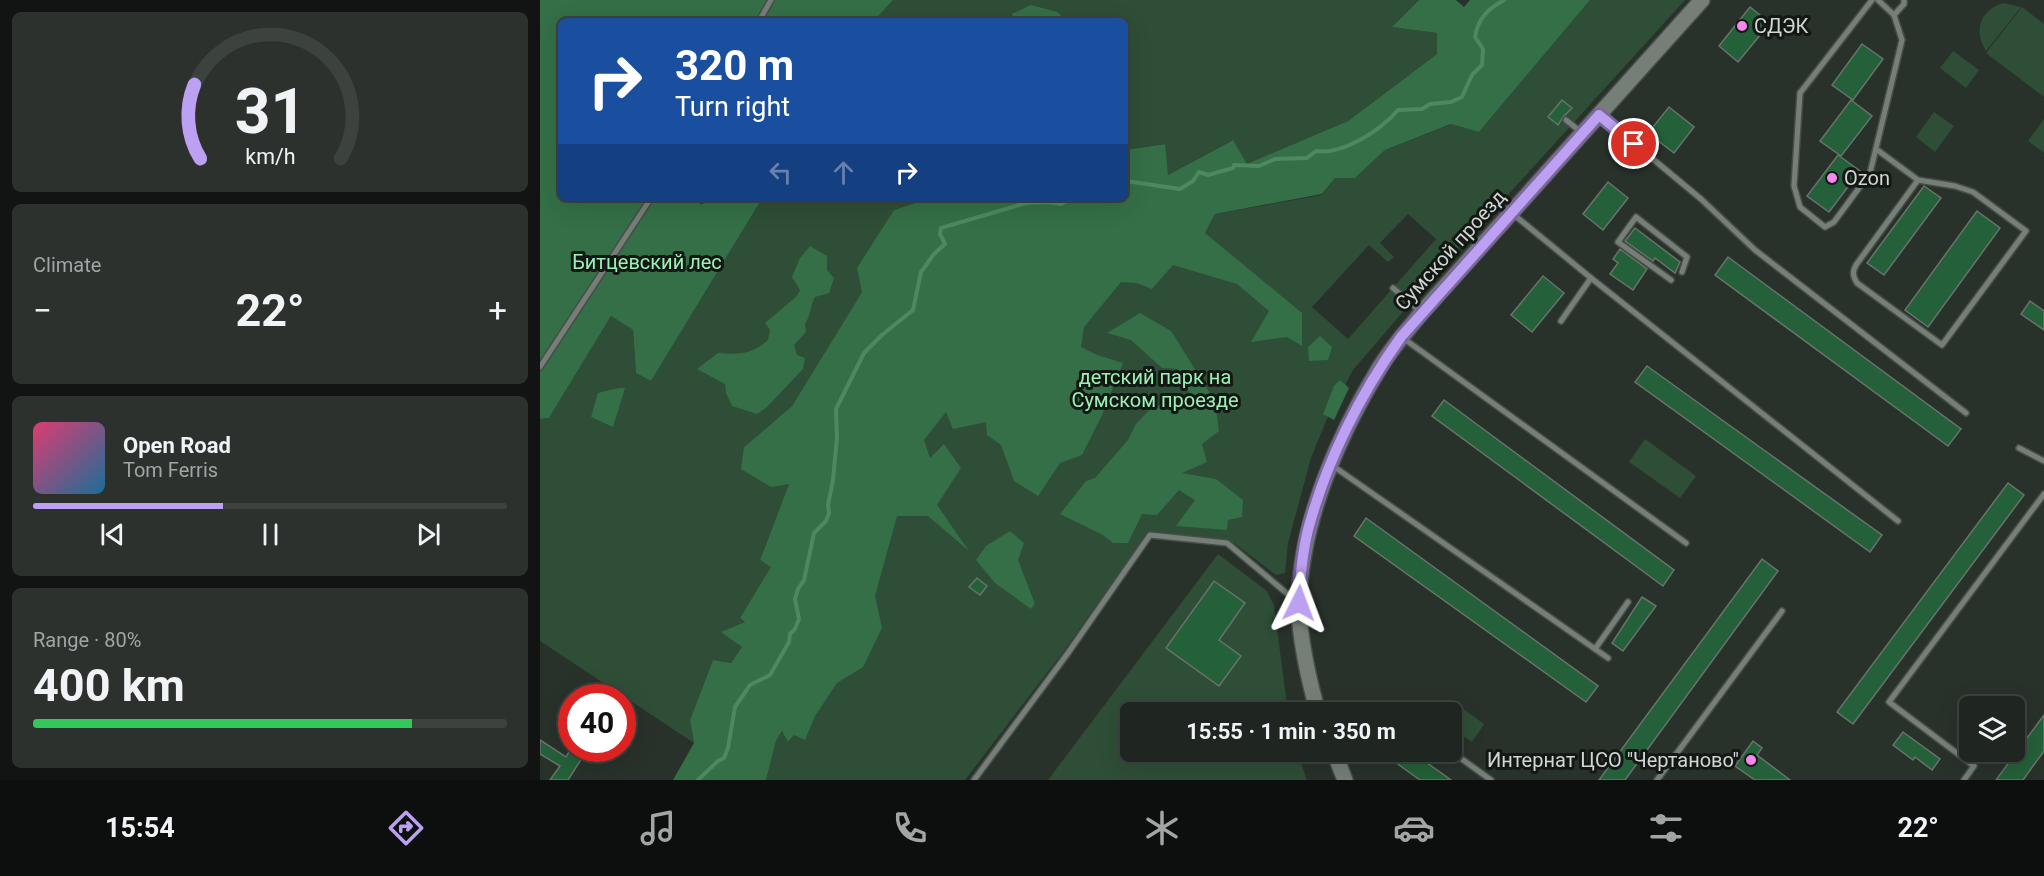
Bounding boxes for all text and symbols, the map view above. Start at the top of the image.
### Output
place label: СДЭК [1754,14,1809,38]
marker: СДЭК [1735,19,1749,33]
text: 320 m [675,41,794,90]
icon: right [576,42,654,120]
text: 31 [234,75,306,148]
text: Turn right [675,91,790,123]
pin [1608,118,1659,169]
icon: arrive [1617,127,1650,160]
text: km/h [245,144,295,169]
icon: left [764,156,797,189]
icon: ahead [827,156,860,189]
icon: right [890,156,923,189]
place label: Ozon [1844,166,1890,190]
marker: Ozon [1825,171,1839,185]
street label: Сумской проезд [1390,185,1510,315]
park label: Битцевский лес [572,250,722,274]
text: Climate [33,253,101,277]
text: 22° [235,284,305,337]
text: − [33,291,52,330]
text: + [488,291,507,330]
park label: детский парк на Сумском проезде [1071,365,1239,412]
text: Open Road [123,433,231,458]
text: Tom Ferris [123,458,218,482]
icon: previous [96,518,129,551]
icon: pause [254,518,287,551]
icon: next [412,518,445,551]
position arrow [1267,571,1331,635]
text: Range · 80% [33,628,141,652]
text: 400 km [33,659,185,712]
speed limit sign: 40 [558,684,636,762]
map controls [1959,696,2025,762]
button: layers [1959,696,2025,762]
text: 15:55 · 1 min · 350 m [1186,719,1396,744]
place label: Интернат ЦСО "Чертаново" [1487,748,1739,772]
marker: Интернат ЦСО "Чертаново" [1744,753,1758,767]
icon: directions [385,807,427,849]
icon: music [637,807,679,849]
icon: phone [889,807,931,849]
icon: climate [1141,807,1183,849]
icon: car [1393,807,1435,849]
icon: filters [1645,807,1687,849]
text: 15:54 [105,812,175,844]
text: 22° [1897,812,1939,844]

